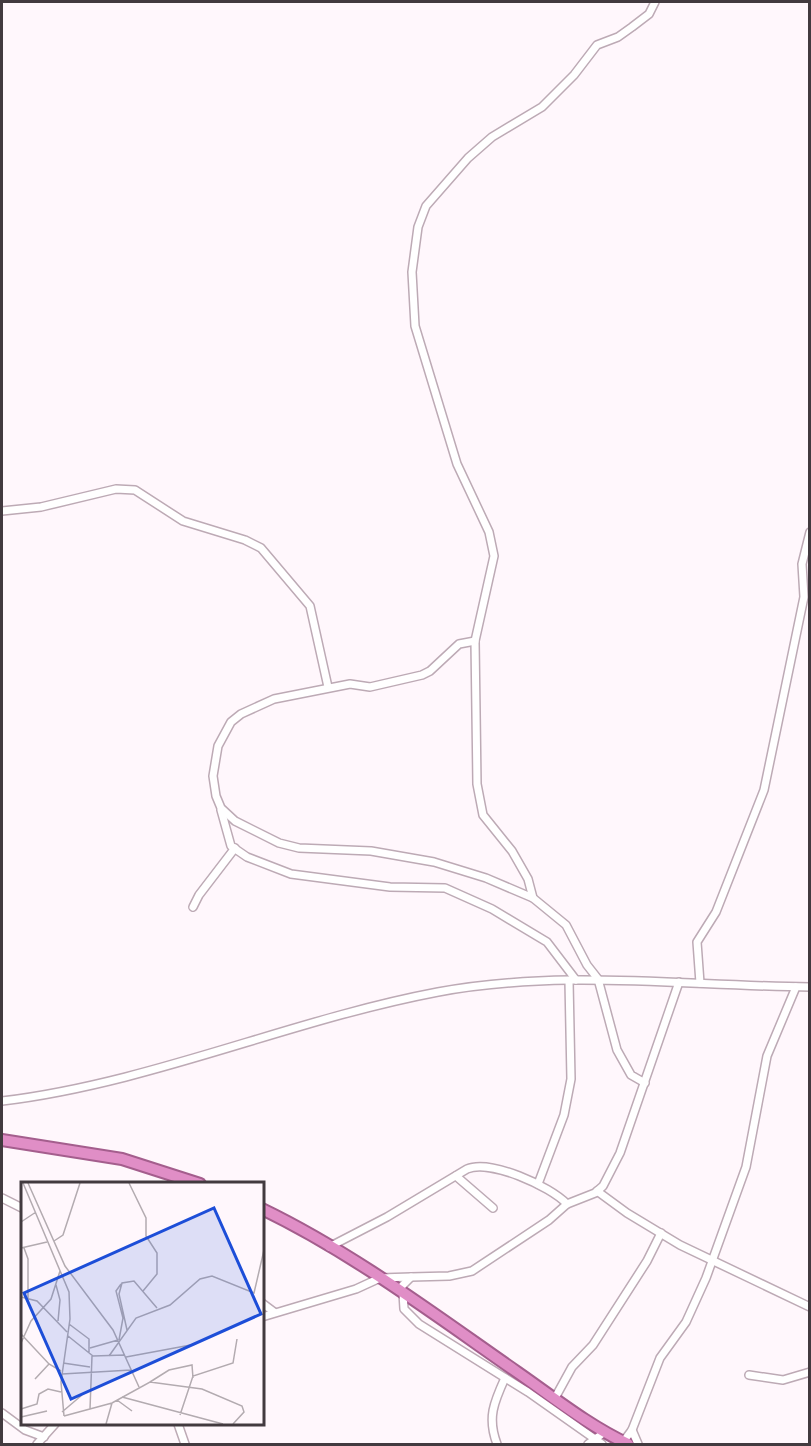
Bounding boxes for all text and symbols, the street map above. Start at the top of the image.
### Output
inset map [21,1182,264,1425]

